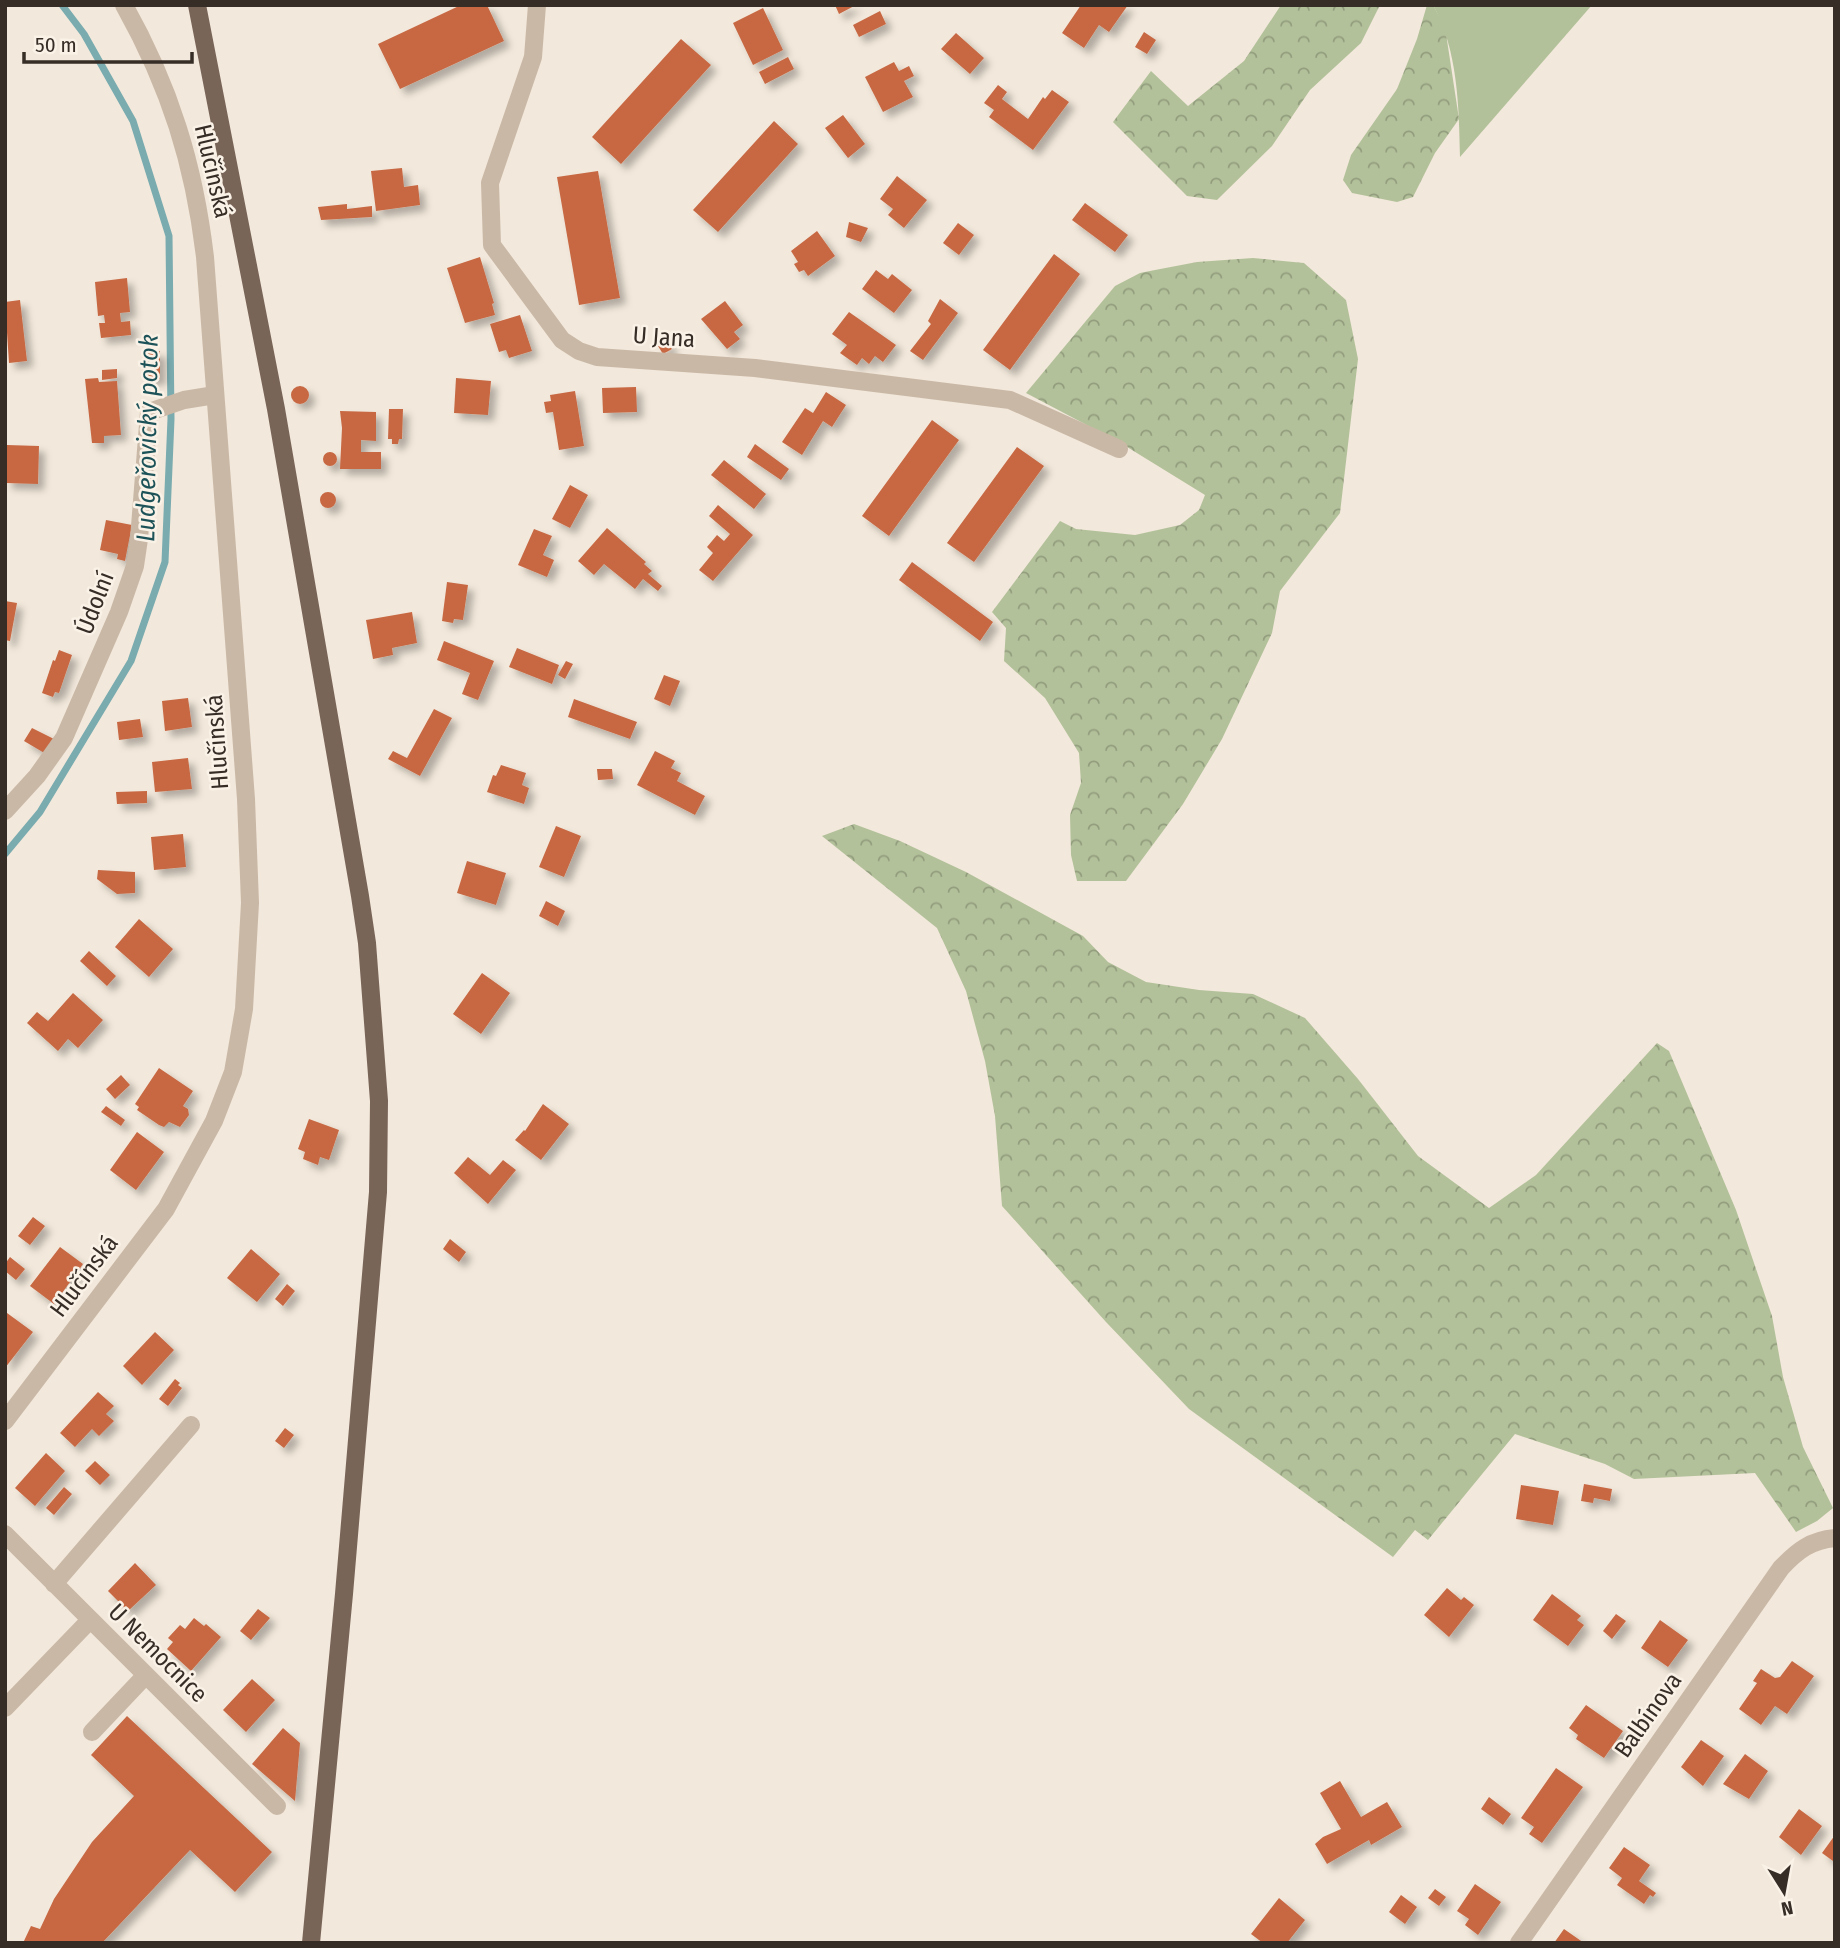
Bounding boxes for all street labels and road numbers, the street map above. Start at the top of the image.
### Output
street label: Hlučínská [189,121,237,221]
street label: U Jana [632,321,696,353]
street label: Údolní [69,567,120,638]
street label: Hlučínská [200,694,234,790]
street label: Hlučínská [44,1230,124,1322]
street label: U Nemocnice [103,1598,213,1708]
street label: Balbínova [1609,1667,1687,1763]

